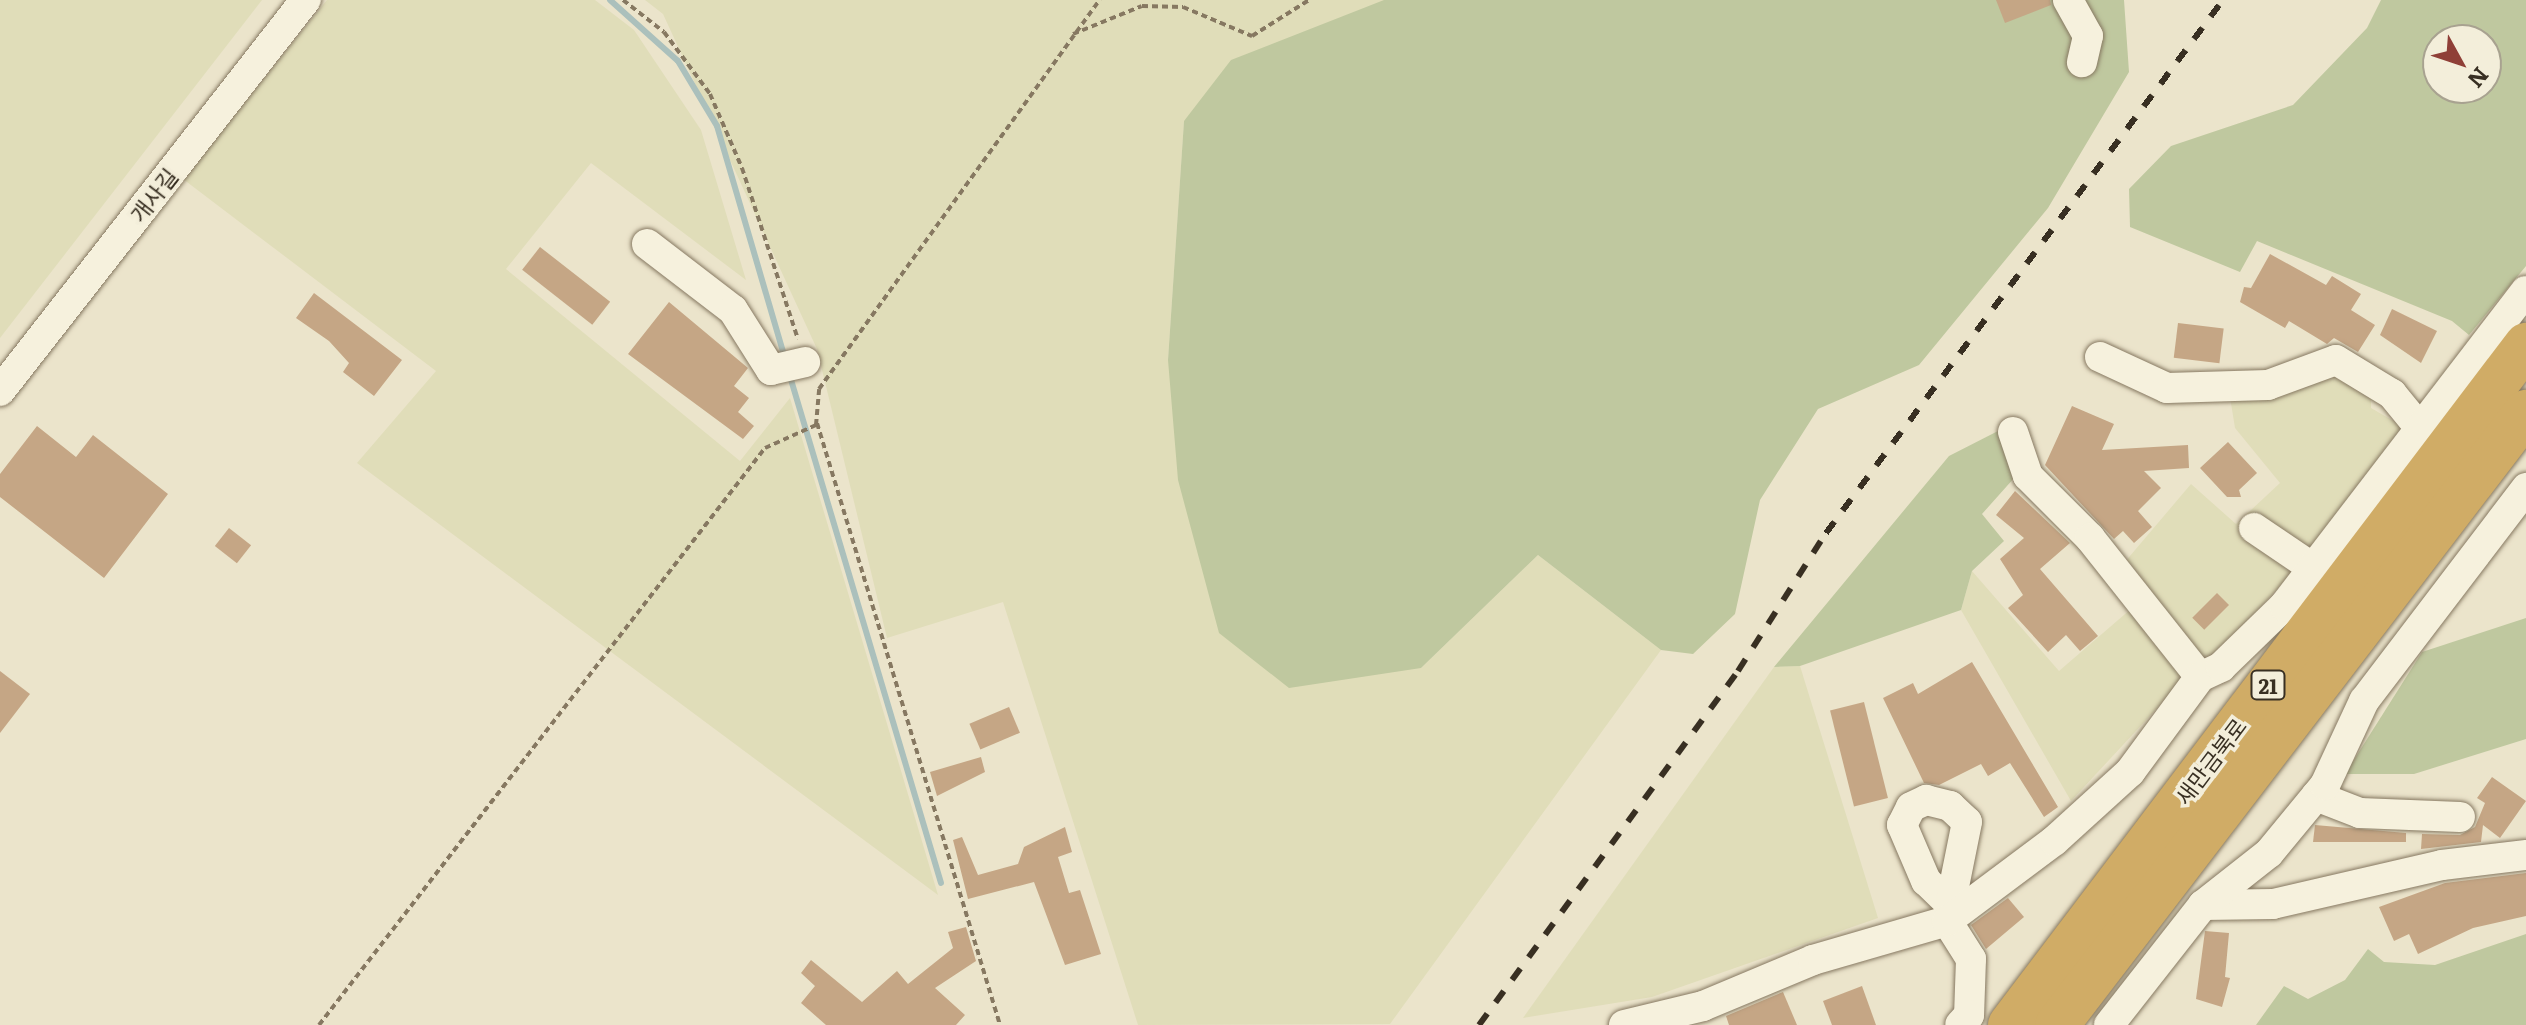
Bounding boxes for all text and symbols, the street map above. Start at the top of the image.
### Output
north arrow [2422,24,2502,104]
text: N [2461,61,2498,96]
street label: 개사길 [124,163,182,227]
road number: 21 [2250,669,2286,701]
street label: 새만금북로 [2169,713,2251,809]

